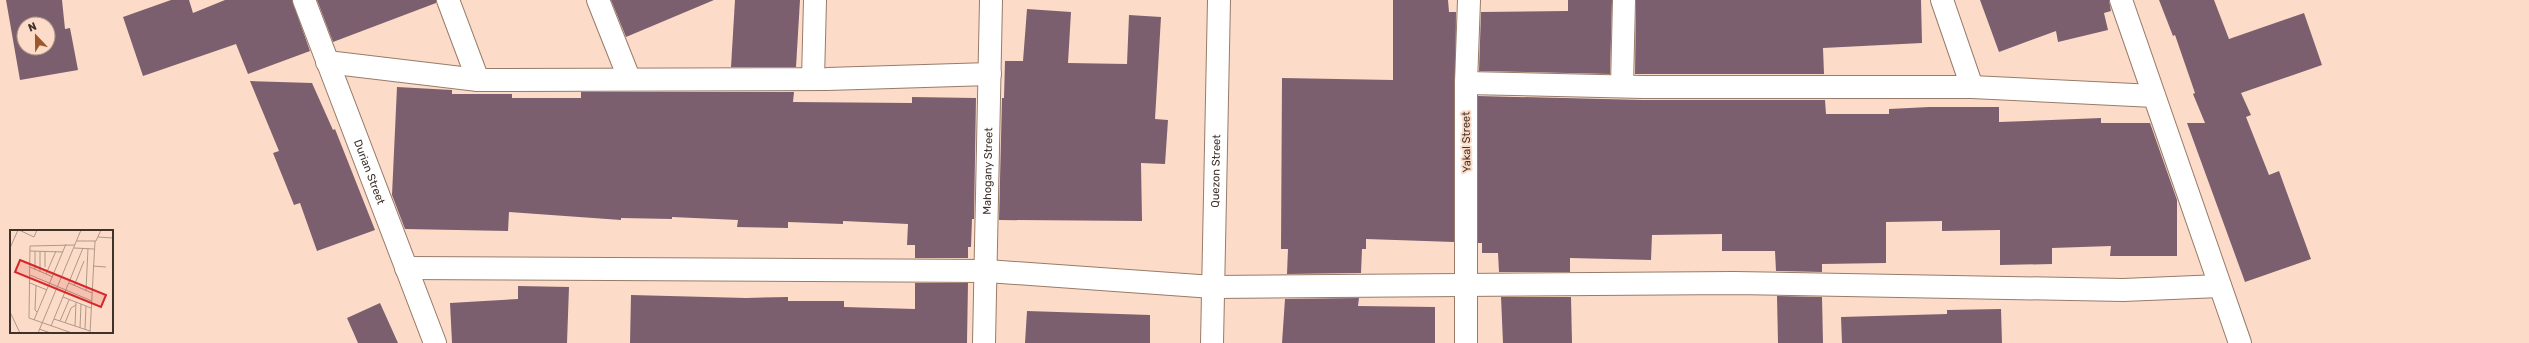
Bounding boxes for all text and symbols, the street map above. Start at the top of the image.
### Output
north arrow [16,16,56,56]
text: N [26,20,39,35]
street label: Yakal Street [1459,111,1474,173]
street label: Mahogany Street [981,127,995,215]
street label: Quezon Street [1209,134,1223,208]
street label: Durian Street [351,138,388,207]
inset map [10,230,113,333]

